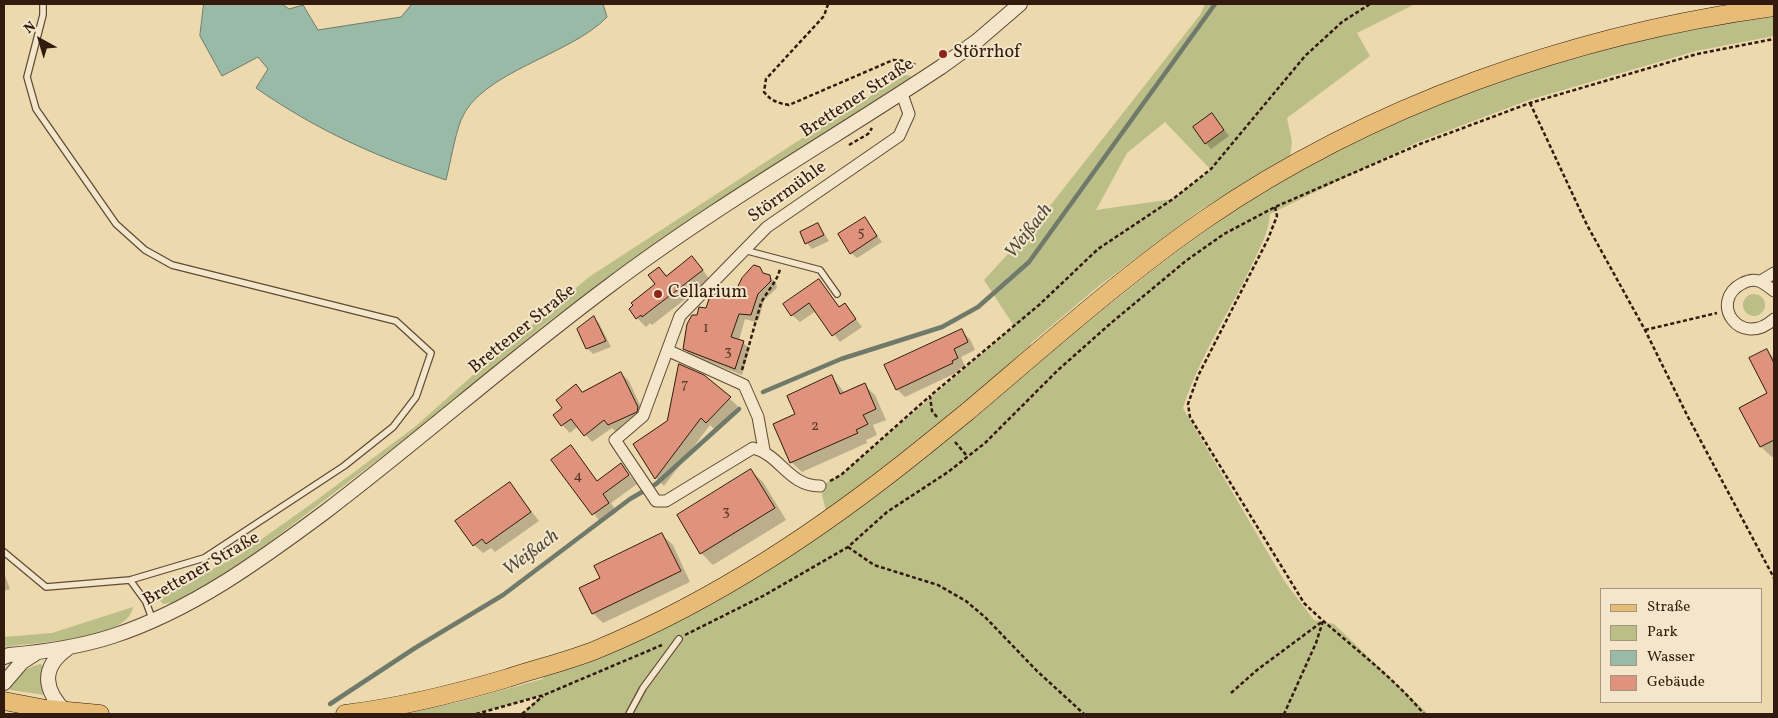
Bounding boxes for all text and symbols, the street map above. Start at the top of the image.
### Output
north arrow [15,15,65,65]
text: N [20,17,40,39]
place label: Störrhof [953,43,1020,65]
marker: Störrhof [937,48,949,60]
street label: Brettener Straße [797,54,919,144]
street label: Störrmühle [745,157,831,229]
water label: Weißach [1001,200,1059,264]
house number: 5 [857,224,865,242]
street label: Brettener Straße [465,281,581,379]
place label: Cellarium [668,283,747,305]
marker: Cellarium [652,288,664,300]
house number: 1 [703,320,709,338]
house number: 3 [724,343,732,361]
house number: 7 [681,376,689,394]
house number: 2 [811,418,819,436]
house number: 4 [574,468,582,486]
house number: 3 [722,503,730,521]
water label: Weißach [500,526,564,582]
street label: Brettener Straße [140,528,264,612]
legend [1600,588,1763,703]
text: Straße [1647,597,1690,618]
text: Park [1647,622,1678,643]
text: Wasser [1647,647,1695,668]
text: Gebäude [1647,672,1705,693]

